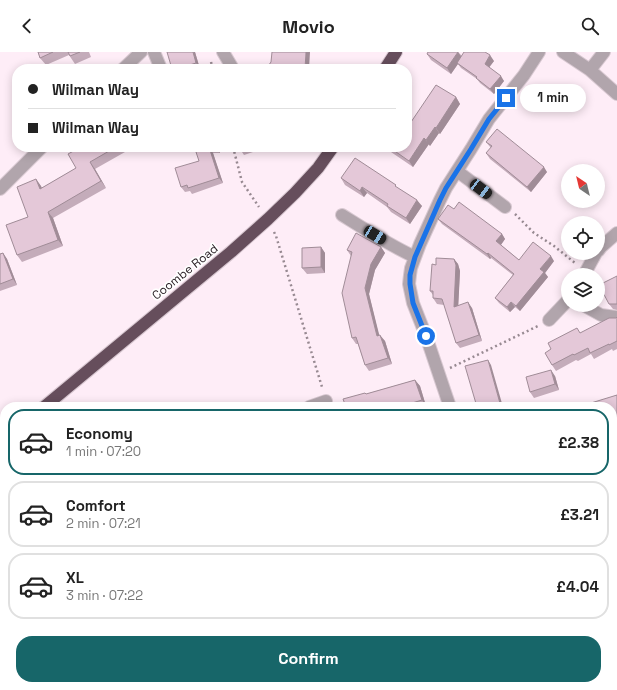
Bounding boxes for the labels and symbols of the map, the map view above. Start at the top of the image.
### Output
callout: 1 min [520,84,586,112]
route end [497,89,515,107]
north arrow [561,164,605,208]
car [468,177,494,201]
car [362,224,388,246]
street label: Coombe Road [149,241,221,303]
route start [417,327,435,345]

